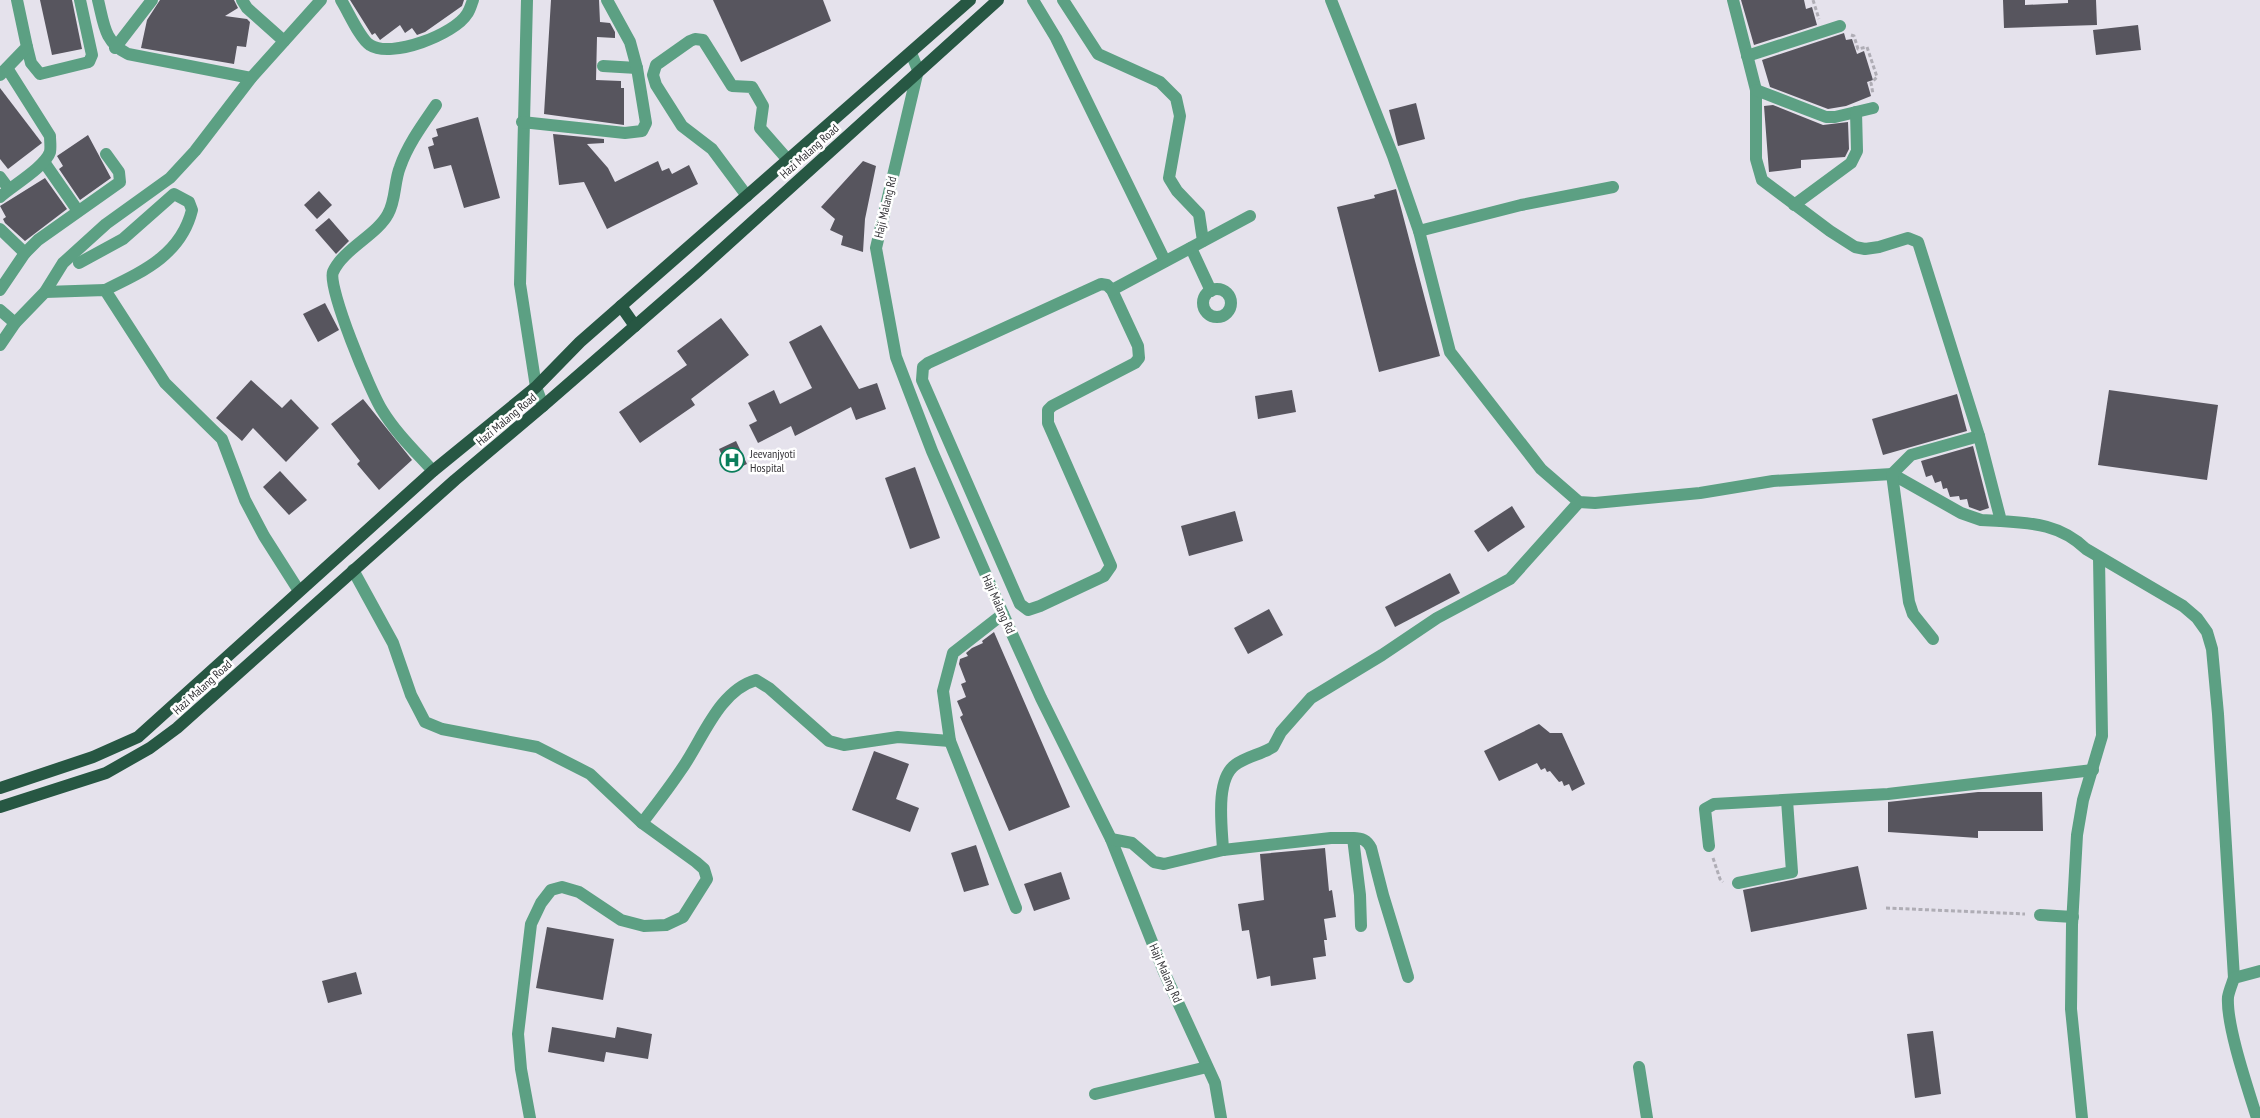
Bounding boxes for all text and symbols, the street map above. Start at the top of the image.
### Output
street label: Hazi Malang Road [776,121,842,181]
street label: Haji Malang Rd [871,175,899,239]
street label: Hazi Malang Road [473,389,539,449]
place label: Jeevanjyoti Hospital [749,446,795,475]
hospital icon: Jeevanjyoti Hospital [719,447,745,473]
street label: Haji Malang Rd [979,572,1019,636]
street label: Hazi Malang Road [169,657,235,717]
street label: Haji Malang Rd [1146,941,1186,1005]

